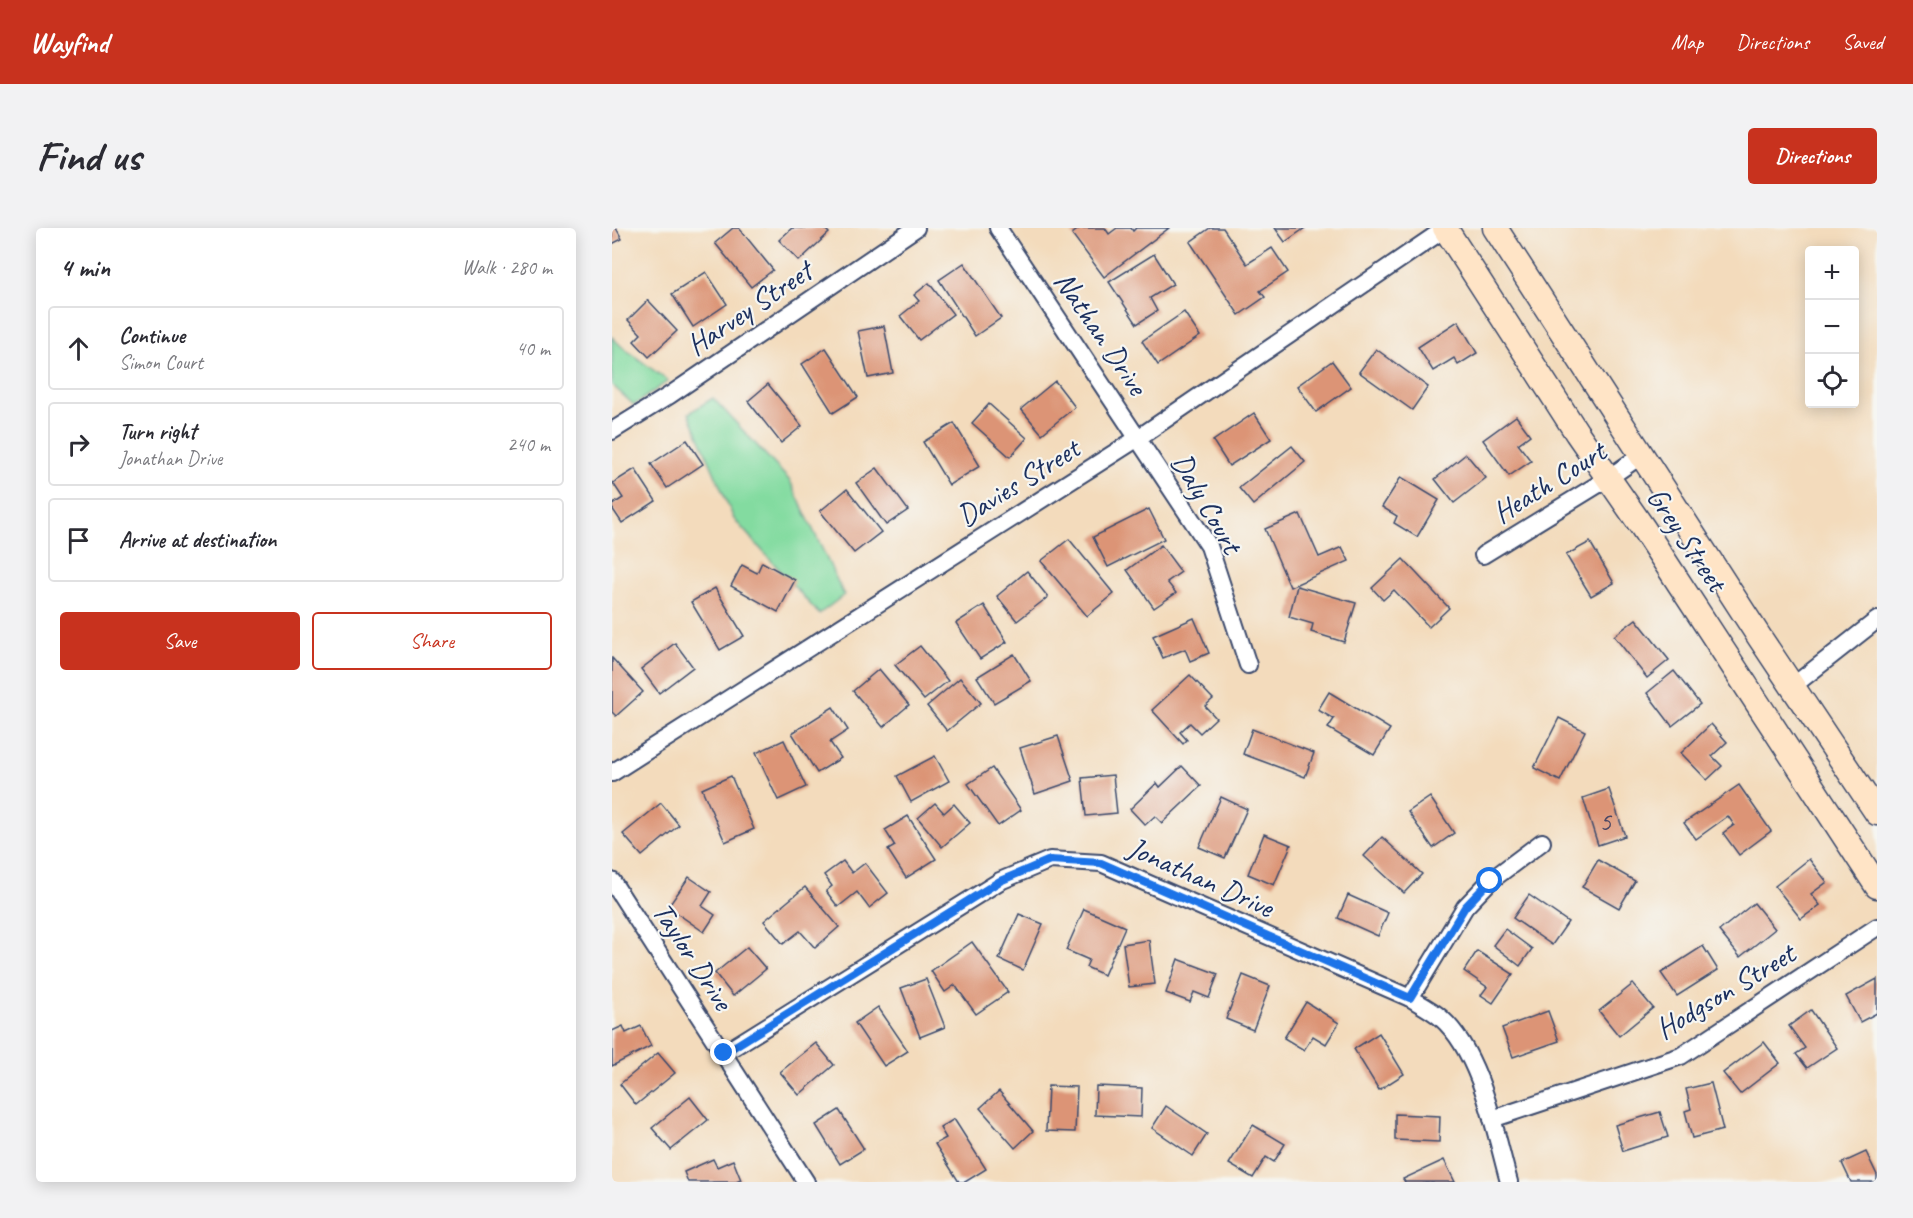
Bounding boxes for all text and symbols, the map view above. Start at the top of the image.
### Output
text: Wayfind [30,25,109,60]
text: Map [1671,29,1703,55]
text: Directions [1736,29,1809,55]
text: Saved [1842,29,1883,55]
button: Directions [1748,128,1877,184]
text: Find us [36,130,141,183]
map controls [1805,246,1859,408]
button: + [1805,246,1859,300]
street label: Harvey Street [679,250,822,364]
text: 4 min [60,251,110,284]
text: Walk · 280 m [462,255,552,280]
street label: Nathan Drive [1046,264,1157,404]
button: − [1805,300,1859,354]
text: Continue [119,322,185,350]
icon: ahead [62,332,95,365]
text: 40 m [516,336,550,361]
text: Simon Court [119,350,203,375]
button: locate [1805,354,1859,408]
text: Turn right [119,418,196,446]
icon: right [62,428,95,461]
street label: Davies Street [950,428,1089,535]
street label: Heath Court [1485,431,1615,532]
text: 240 m [507,432,550,457]
text: Jonathan Drive [119,446,222,471]
street label: Daly Court [1163,446,1252,563]
street label: Grey Street [1638,480,1737,601]
icon: arrive [62,524,95,557]
text: Arrive at destination [119,526,276,554]
button: Save [60,612,300,670]
button: Share [312,612,552,670]
house number: 5 [1599,804,1613,838]
street label: Jonathan Drive [1121,827,1282,927]
route start [1476,867,1502,893]
street label: Taylor Drive [644,895,743,1019]
street label: Hodgson Street [1648,933,1804,1048]
route end [710,1039,736,1065]

